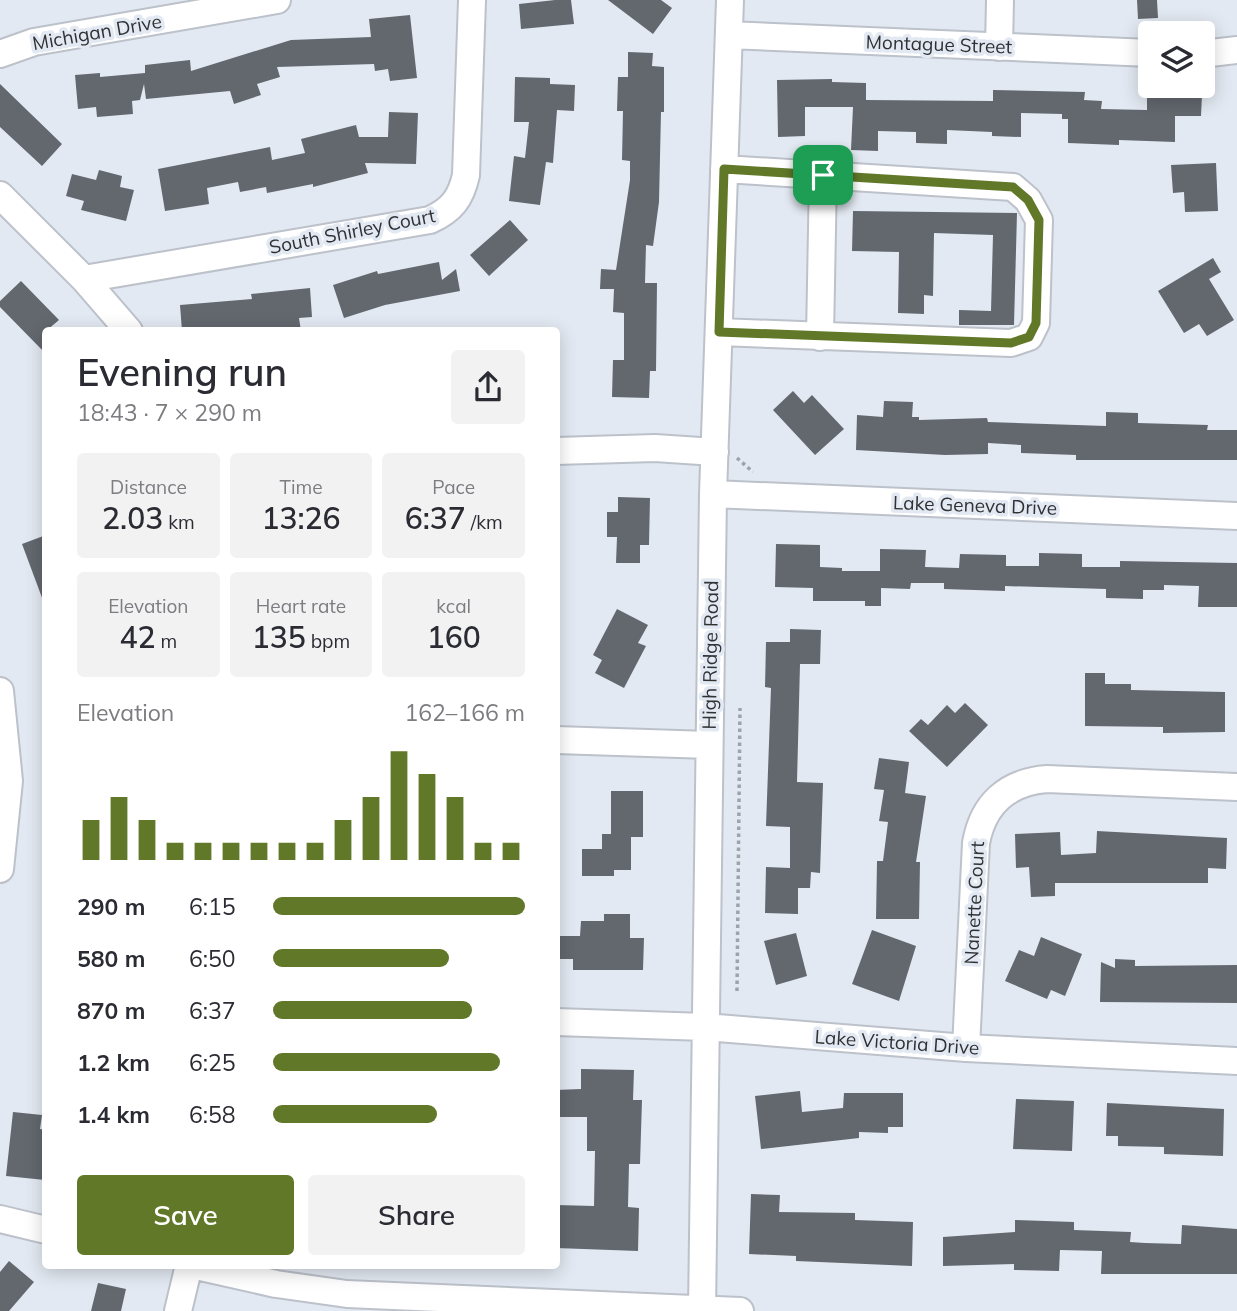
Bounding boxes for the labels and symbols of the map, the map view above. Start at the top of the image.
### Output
street label: Michigan Drive [31,9,163,55]
street label: Montague Street [865,29,1013,59]
pin [793,145,853,205]
street label: South Shirley Court [267,203,437,259]
street label: Lake Geneva Drive [892,490,1058,520]
street label: High Ridge Road [697,580,723,730]
street label: Nanette Court [959,840,989,965]
street label: Lake Victoria Drive [814,1024,980,1060]

